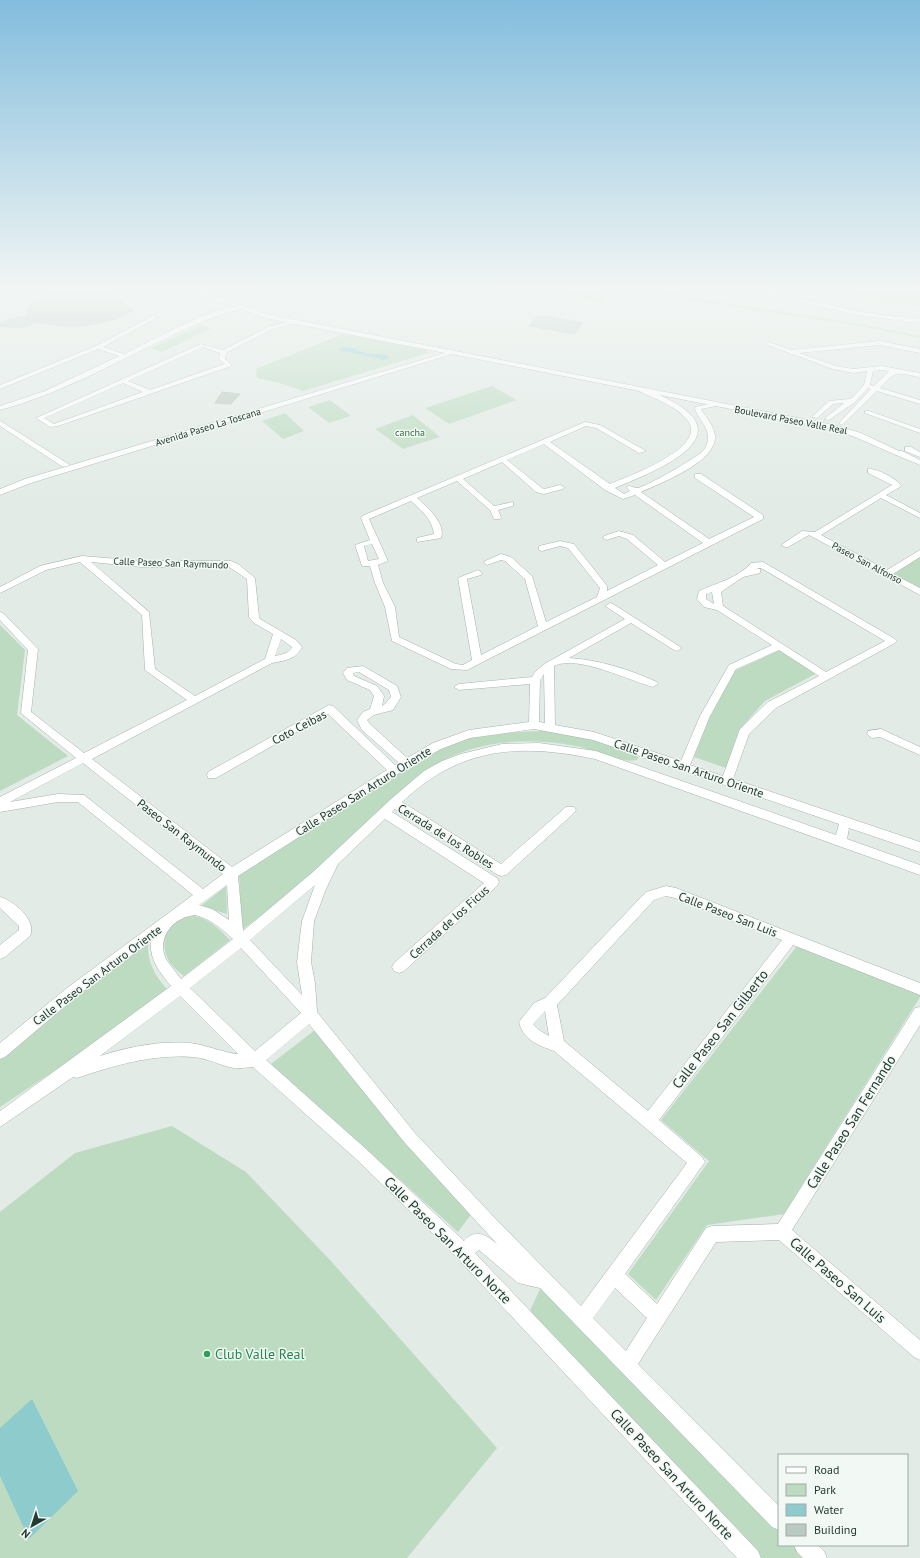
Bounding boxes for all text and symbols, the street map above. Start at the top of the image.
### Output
street label: Boulevard Paseo Valle Real [733,403,849,437]
street label: Avenida Paseo La Toscana [154,405,262,449]
park label: cancha [395,426,425,439]
street label: Paseo San Alfonso [830,539,904,587]
street label: Calle Paseo San Raymundo [113,554,229,572]
street label: Coto Ceibas [269,706,329,748]
street label: Calle Paseo San Arturo Oriente [612,735,766,801]
street label: Calle Paseo San Arturo Oriente [292,743,434,839]
street label: Paseo San Raymundo [134,795,230,875]
street label: Cerrada de los Robles [395,800,497,872]
street label: Cerrada de los Ficus [406,882,492,962]
street label: Calle Paseo San Luis [676,888,780,940]
street label: Calle Paseo San Arturo Oriente [30,922,164,1028]
street label: Calle Paseo San Gilberto [668,966,772,1092]
street label: Calle Paseo San Fernando [802,1052,900,1192]
street label: Calle Paseo San Arturo Norte [381,1173,515,1307]
street label: Calle Paseo San Luis [786,1233,890,1327]
place label: Club Valle Real [215,1345,305,1363]
marker: Club Valle Real [202,1349,212,1359]
street label: Calle Paseo San Arturo Norte [606,1405,738,1543]
legend [778,1454,908,1546]
text: Road [814,1462,839,1477]
text: Park [814,1482,836,1497]
text: Water [814,1502,844,1517]
north arrow [12,1506,52,1546]
text: Building [814,1522,857,1537]
text: N [18,1526,33,1541]

